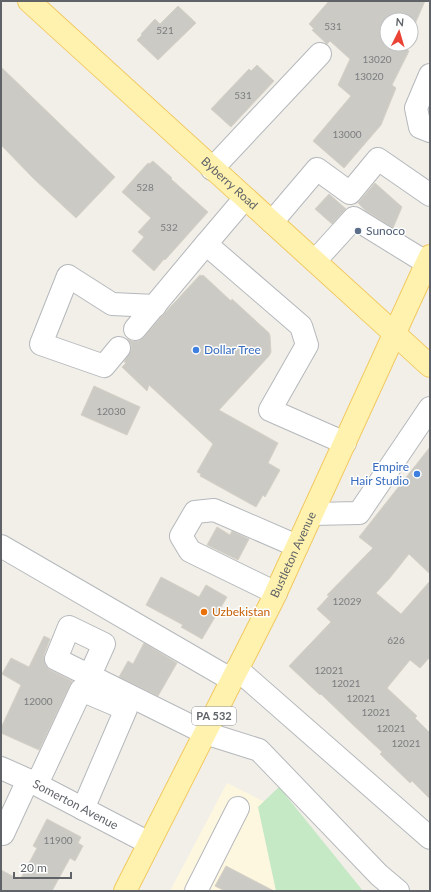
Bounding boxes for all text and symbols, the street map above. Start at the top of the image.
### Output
north arrow [379,12,419,52]
text: N [395,15,405,28]
house number: 531 [324,20,342,32]
house number: 521 [156,24,174,36]
house number: 13020 [362,53,392,65]
house number: 13020 [354,70,384,82]
house number: 531 [234,89,252,101]
house number: 13000 [332,128,362,140]
street label: Byberry Road [198,154,261,213]
house number: 528 [136,181,154,193]
house number: 532 [160,221,178,233]
place label: Sunoco [366,223,405,238]
marker: Sunoco [353,226,363,236]
place label: Dollar Tree [204,342,261,357]
marker: Dollar Tree [191,345,201,355]
house number: 12030 [96,405,126,417]
place label: Empire Hair Studio [350,459,409,488]
marker: Empire Hair Studio [412,469,422,479]
street label: Bustleton Avenue [267,509,319,600]
house number: 12029 [332,595,362,607]
place label: Uzbekistan [212,604,270,619]
marker: Uzbekistan [199,607,209,617]
house number: 626 [387,634,405,646]
house number: 12021 [314,664,344,676]
house number: 12021 [331,677,361,689]
house number: 12021 [346,692,376,704]
house number: 12000 [23,695,53,707]
house number: 12021 [361,706,391,718]
road number: PA 532 [192,707,236,725]
house number: 12021 [376,722,406,734]
house number: 12021 [391,737,421,749]
street label: Somerton Avenue [30,776,121,833]
house number: 11900 [43,834,73,846]
scale bar [14,854,71,880]
text: 20 m [20,860,47,875]

